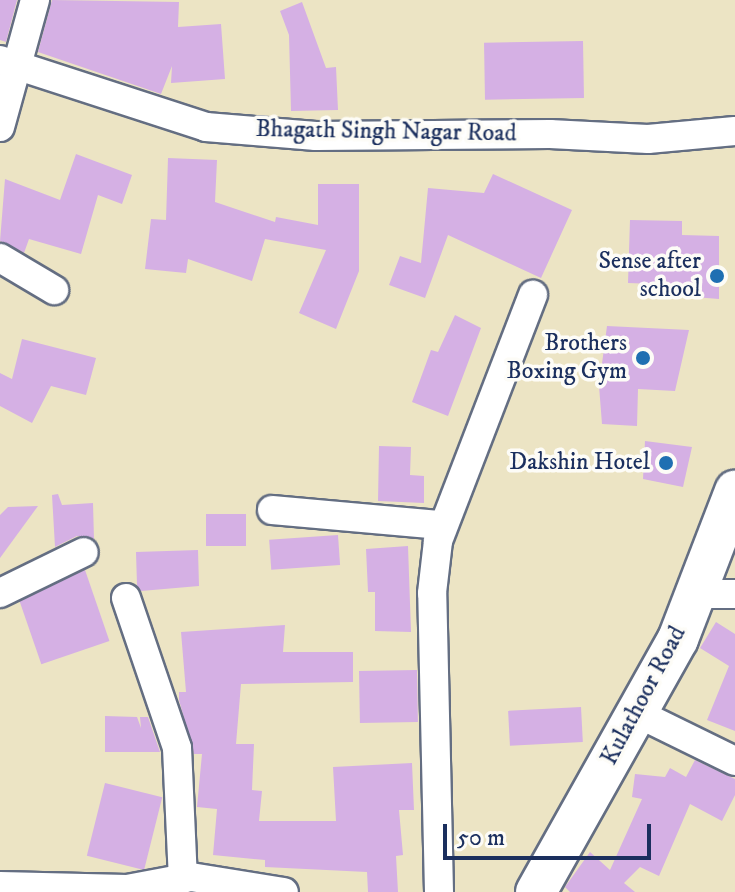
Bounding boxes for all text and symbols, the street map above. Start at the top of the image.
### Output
street label: Bhagath Singh Nagar Road [255,115,517,149]
place label: Sense after school [598,248,701,304]
marker: Sense after school [708,267,726,285]
place label: Brothers Boxing Gym [507,330,627,386]
marker: Brothers Boxing Gym [634,349,652,367]
place label: Dakshin Hotel [509,449,650,477]
marker: Dakshin Hotel [657,454,675,472]
street label: Kulathoor Road [595,622,693,770]
scale bar [447,808,655,858]
text: 50 m [457,823,505,853]

